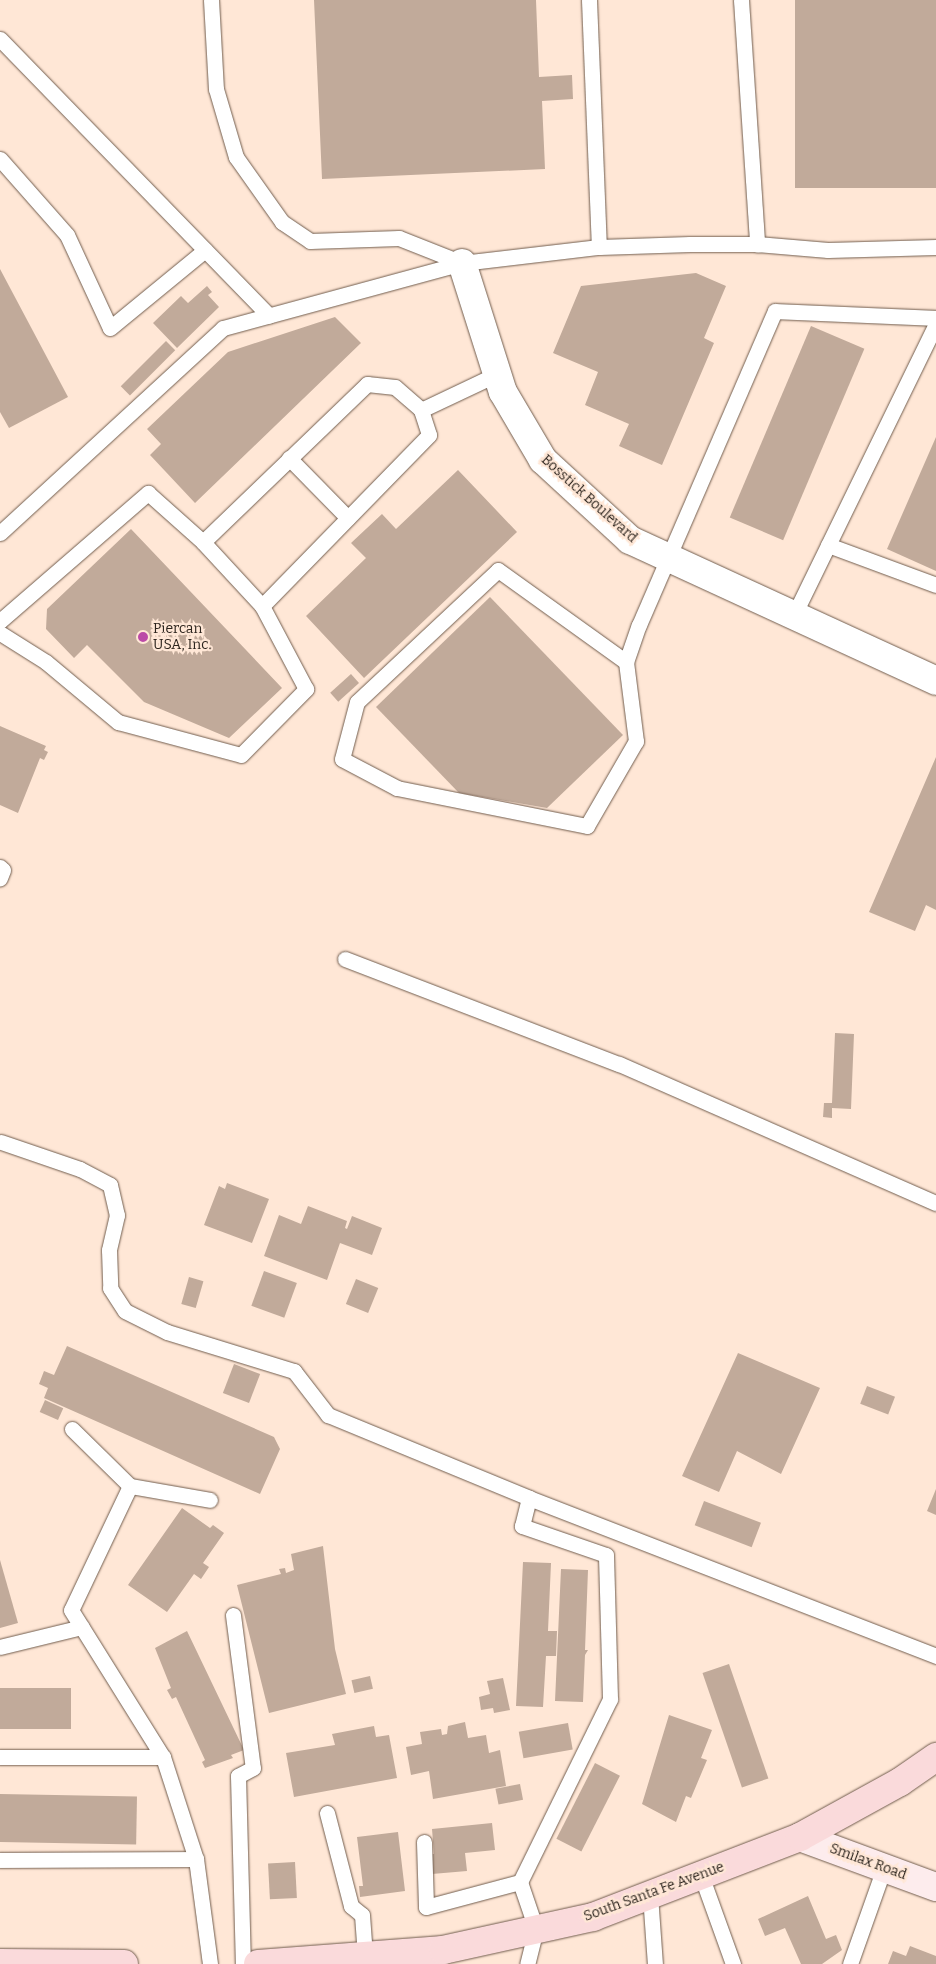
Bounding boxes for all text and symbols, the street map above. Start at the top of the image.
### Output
street label: Bosstick Boulevard [538,452,640,546]
place label: Piercan USA, Inc. [153,621,211,654]
marker: Piercan USA, Inc. [137,631,149,643]
street label: Smilax Road [827,1840,909,1884]
street label: South Santa Fe Avenue [581,1859,727,1925]

